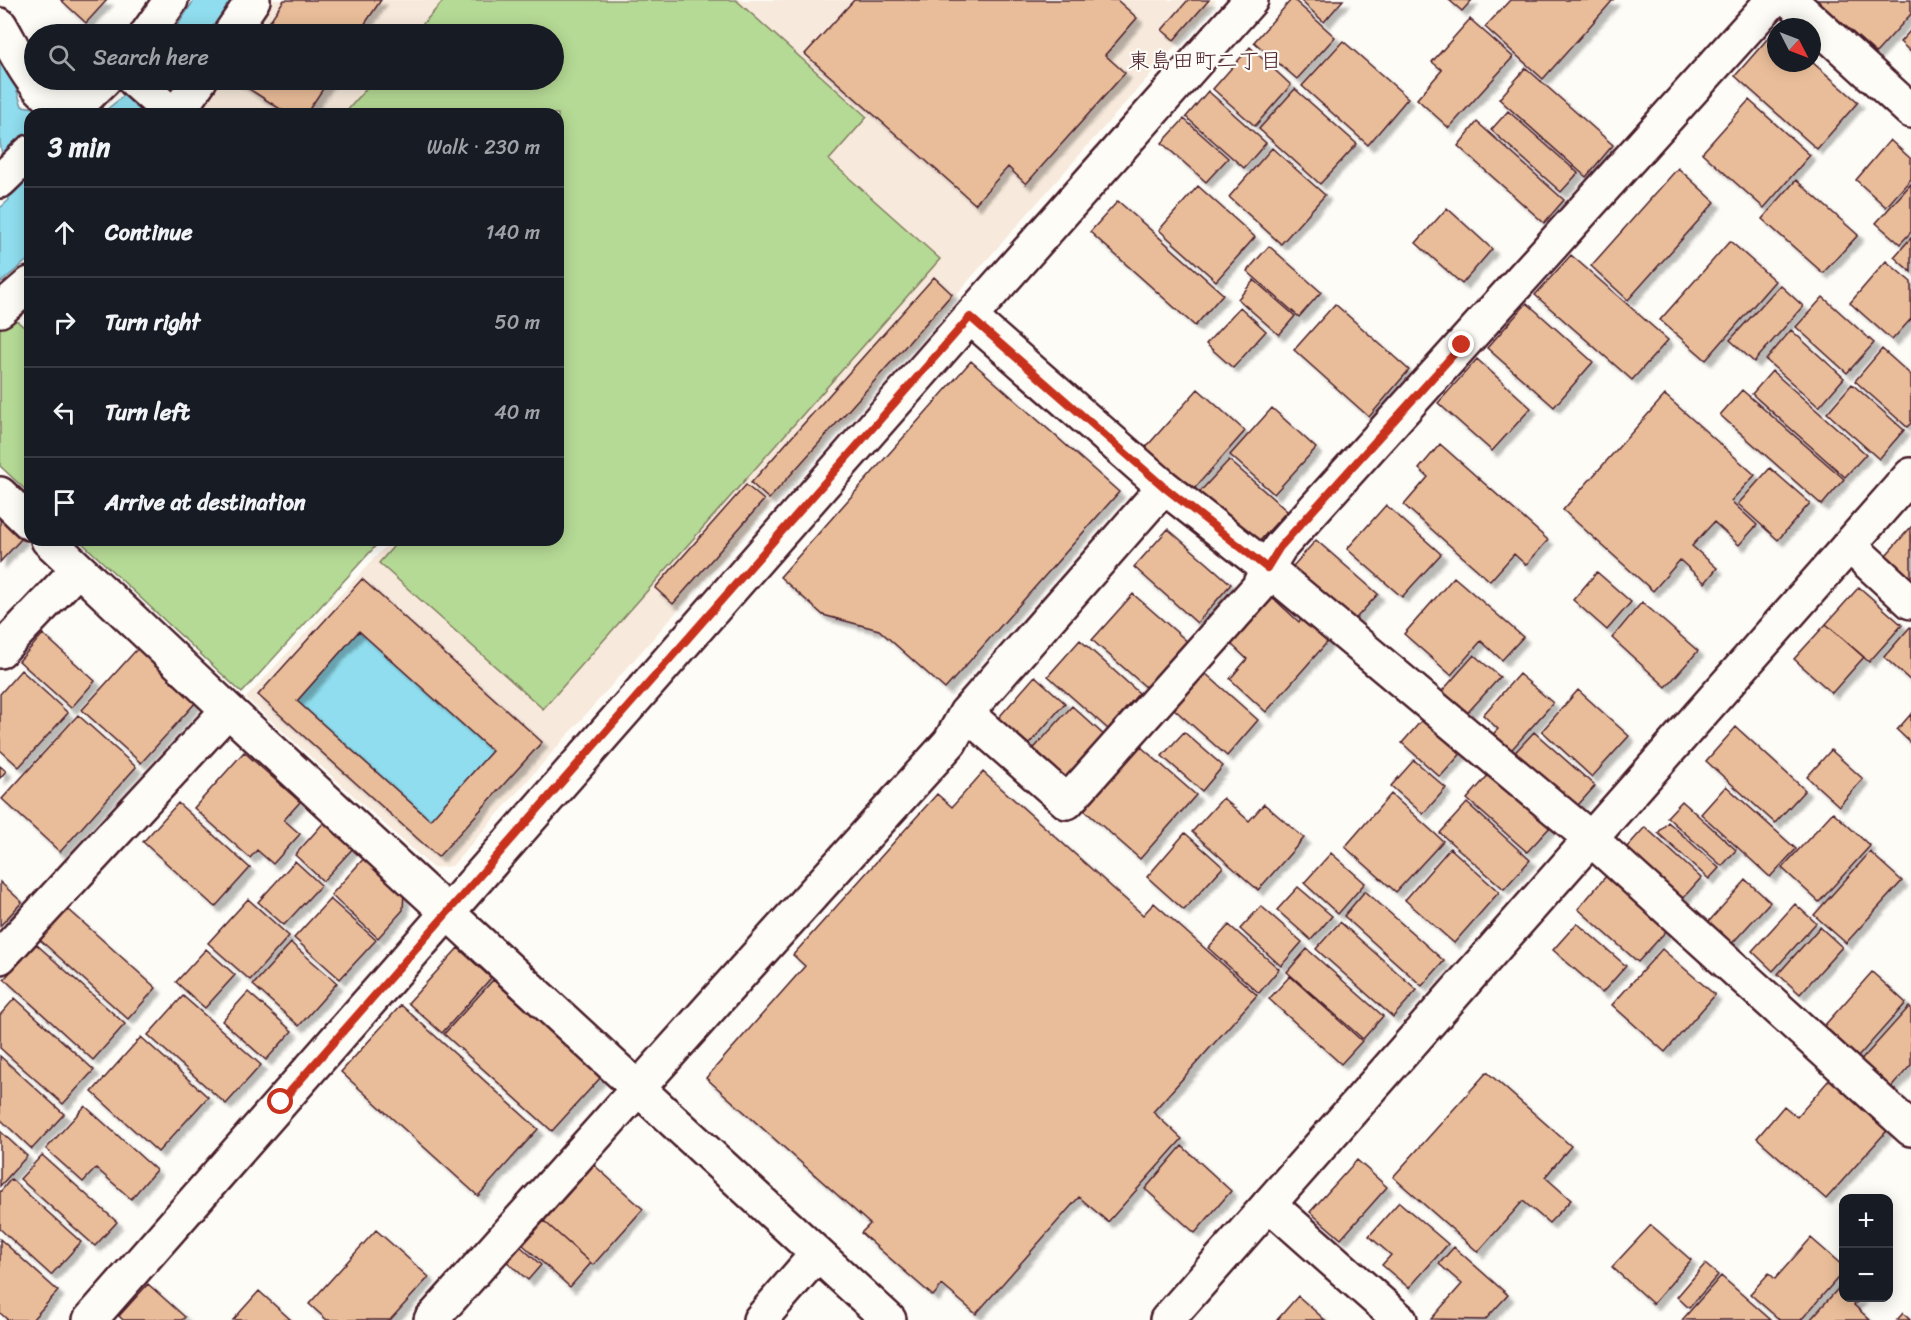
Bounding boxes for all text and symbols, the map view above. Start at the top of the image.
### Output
north arrow [1767,18,1821,72]
search box [24,24,564,90]
text: Search here [93,38,209,77]
icon: search [45,41,78,74]
district label: 東島田町二丁目 [1128,41,1282,80]
text: 3 min [48,124,110,170]
text: Walk · 230 m [427,130,540,165]
text: Continue [105,213,193,252]
text: 140 m [486,215,540,250]
icon: ahead [48,216,81,249]
text: Turn right [105,303,200,342]
text: 50 m [495,305,540,340]
icon: right [48,306,81,339]
route end [1448,331,1474,357]
text: Turn left [105,393,190,432]
text: 40 m [494,395,540,430]
icon: left [48,396,81,429]
text: Arrive at destination [105,483,306,522]
icon: arrive [48,486,81,519]
route start [267,1088,293,1114]
map controls [1839,1194,1893,1302]
button: + [1839,1194,1893,1248]
button: − [1839,1248,1893,1302]

